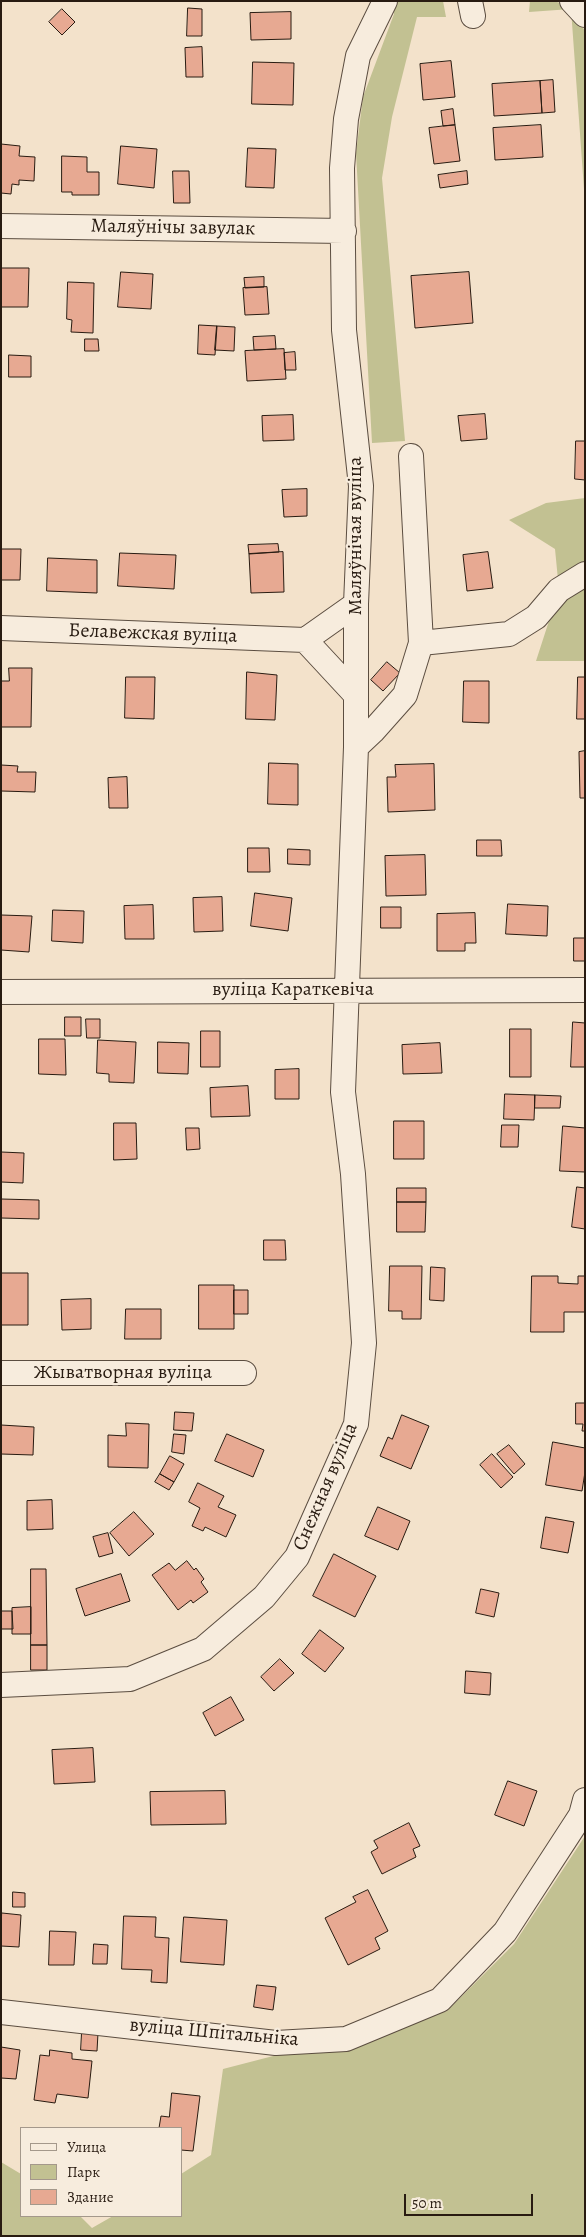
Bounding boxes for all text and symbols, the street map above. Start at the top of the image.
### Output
street label: Маляўнічы завулак [90,215,256,241]
street label: Маляўнічая вуліца [344,457,368,615]
street label: Белавежская вуліца [68,619,238,649]
street label: вуліца Караткевіча [212,978,374,1002]
street label: Жыватворная вуліца [34,1361,212,1385]
street label: Снежная вуліца [288,1419,364,1555]
street label: вуліца Шпітальніка [128,2014,300,2052]
legend [20,2127,182,2217]
text: Улица [67,2137,106,2157]
text: Парк [67,2162,100,2182]
scale bar [406,2184,535,2216]
text: Здание [67,2187,114,2207]
text: 50 m [412,2193,442,2213]

